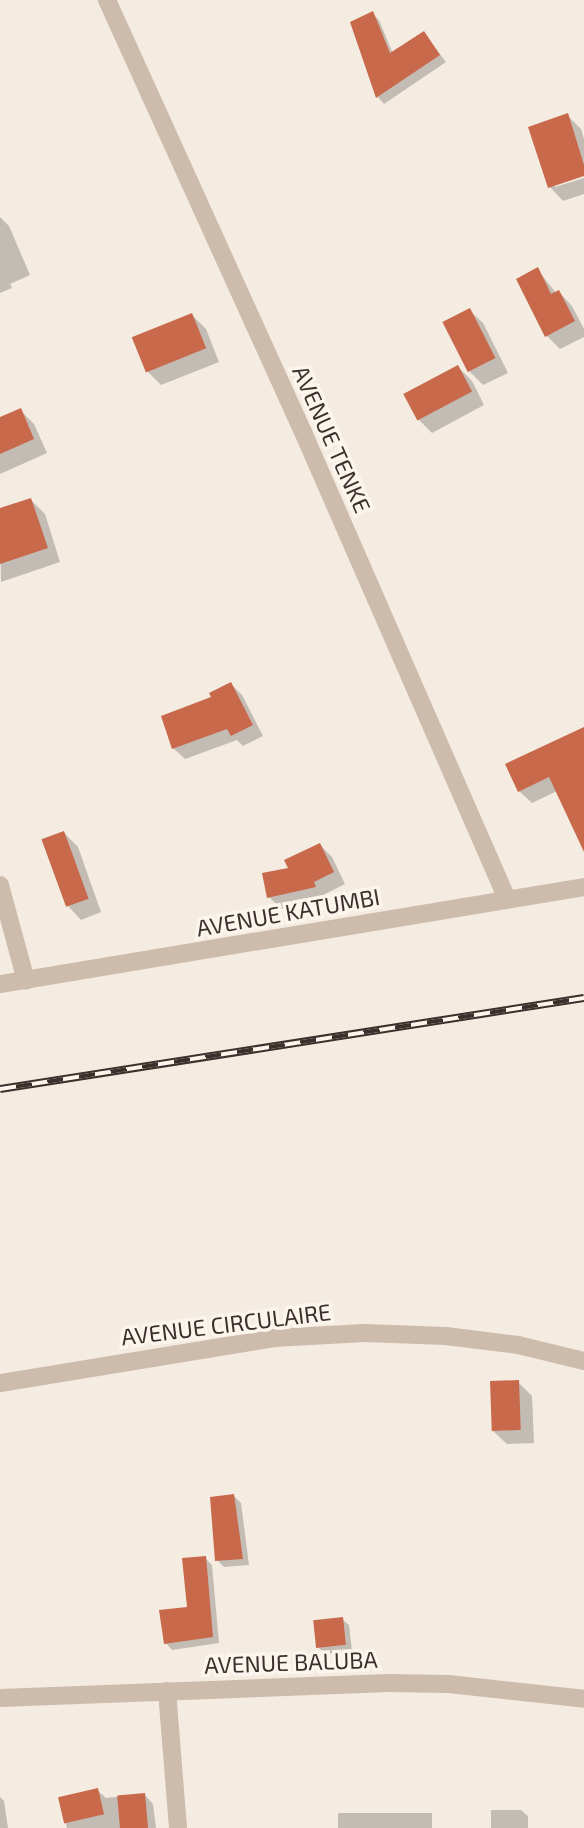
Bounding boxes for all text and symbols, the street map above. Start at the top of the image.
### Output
street label: AVENUE TENKE [287,361,377,517]
street label: AVENUE KATUMBI [194,882,382,942]
street label: AVENUE CIRCULAIRE [120,1297,332,1351]
street label: AVENUE BALUBA [204,1645,378,1679]

